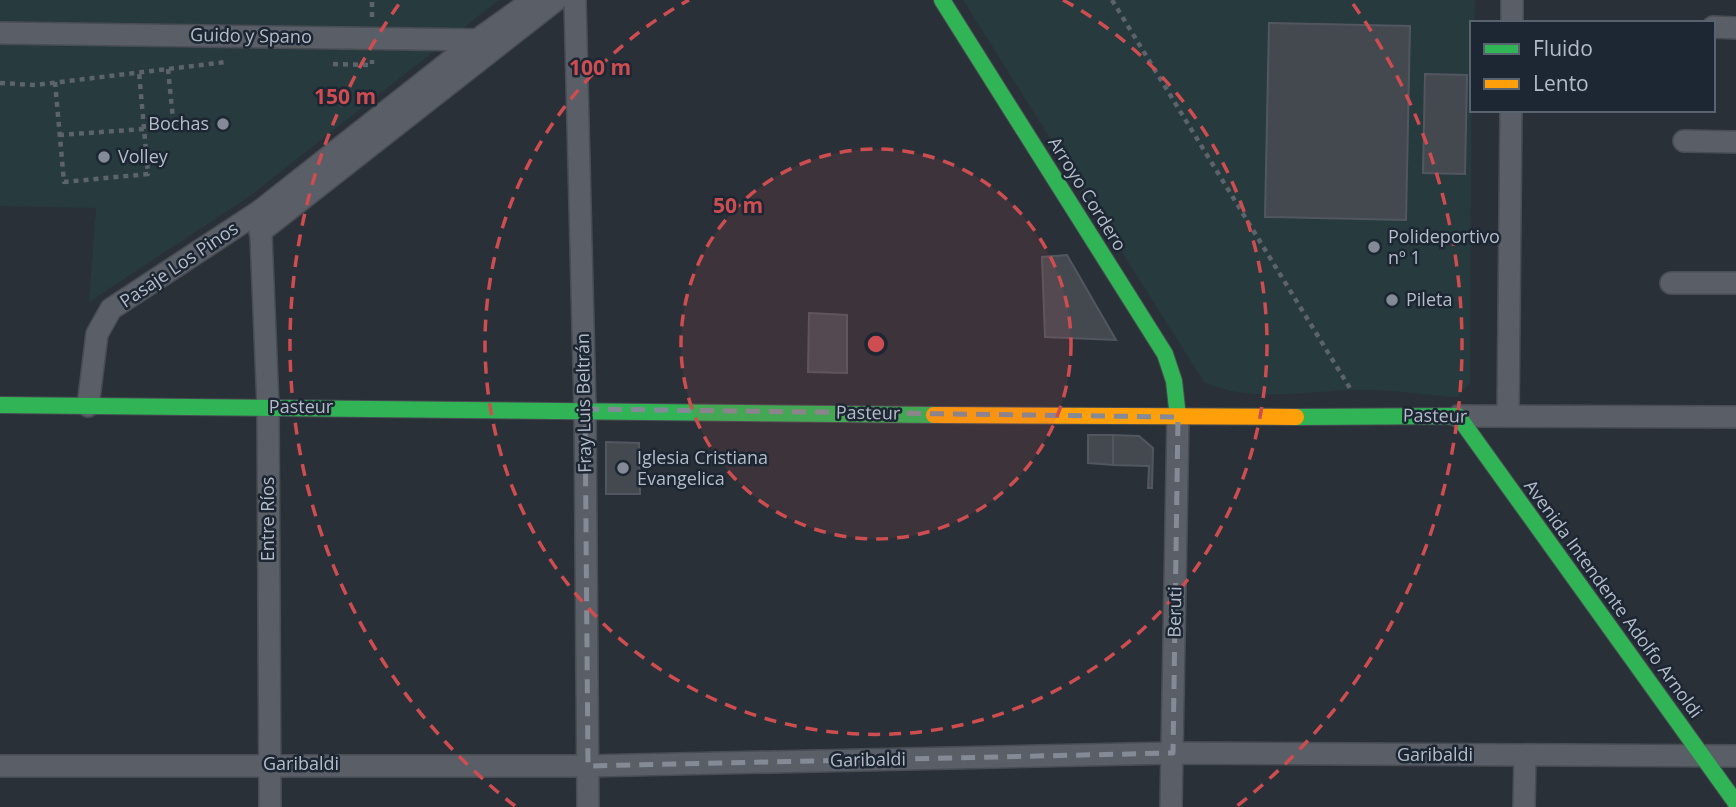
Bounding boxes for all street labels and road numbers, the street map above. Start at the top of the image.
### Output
street label: Guido y Spano [190,22,312,48]
street label: Arroyo Cordero [1043,132,1133,255]
street label: Pasaje Los Pinos [115,216,242,313]
street label: Fray Luis Beltrán [570,333,596,473]
street label: Pasteur [269,394,334,418]
street label: Pasteur [836,399,901,425]
street label: Pasteur [1403,402,1468,428]
street label: Avenida Intendente Adolfo Arnoldi [1519,475,1708,722]
street label: Entre Ríos [255,477,279,561]
street label: Beruti [1162,586,1186,638]
street label: Garibaldi [1397,742,1473,766]
street label: Garibaldi [830,746,906,772]
street label: Garibaldi [263,751,339,775]

